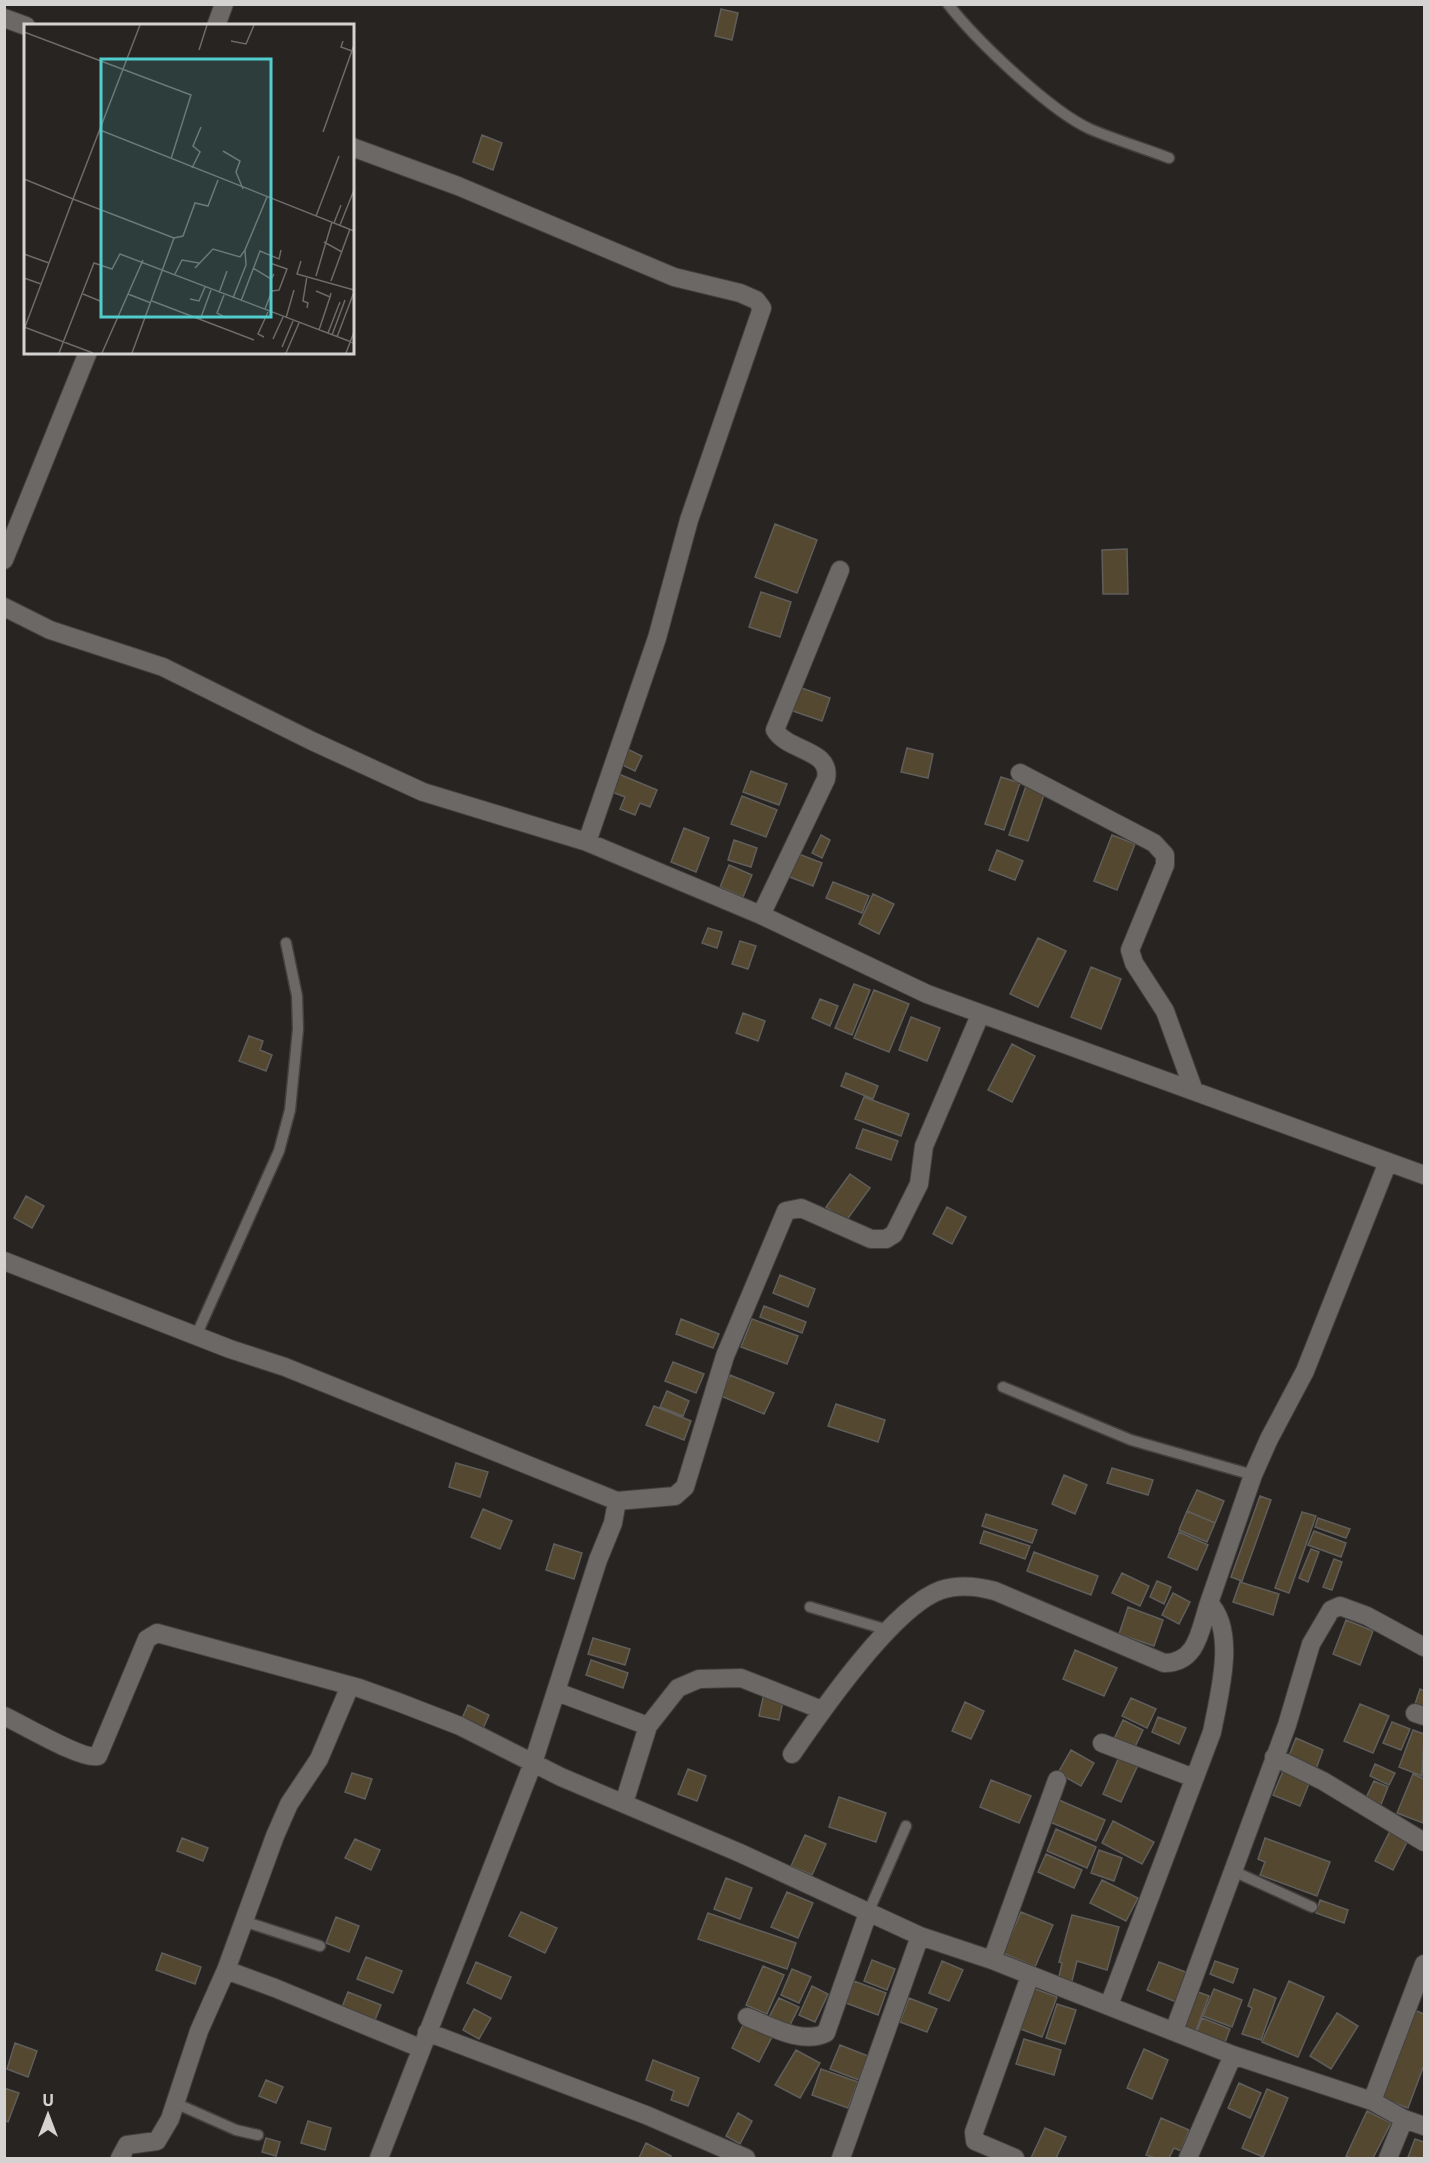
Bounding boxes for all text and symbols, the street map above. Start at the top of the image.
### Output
inset map [24,24,354,354]
north arrow [18,2085,78,2145]
text: U [42,2091,54,2110]

